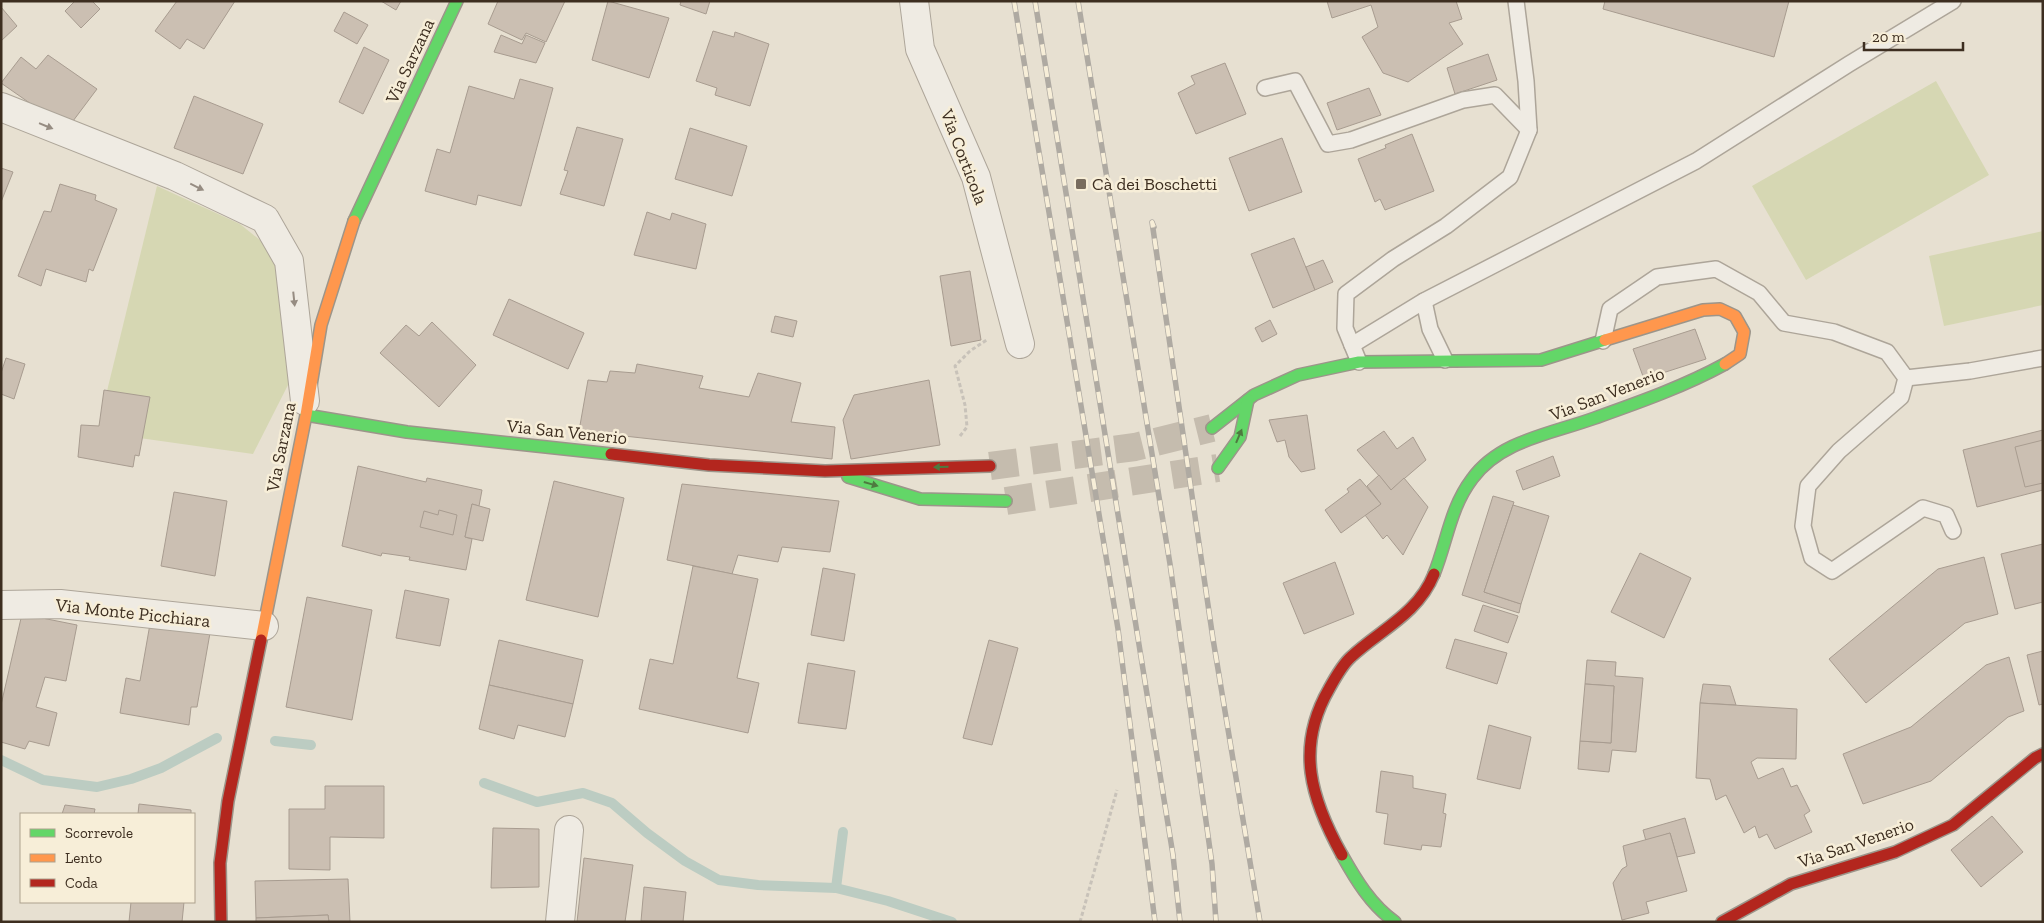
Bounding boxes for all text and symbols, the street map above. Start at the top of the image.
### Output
street label: Via Sarzana [380,15,439,108]
scale bar [1864,20,1963,52]
text: 20 m [1872,28,1905,46]
street label: Via Corticola [935,105,992,208]
one-way arrow [39,122,54,130]
place label: Cà dei Boschetti [1092,173,1217,195]
marker: Cà dei Boschetti [1074,177,1088,191]
one-way arrow [190,183,204,191]
one-way arrow [290,292,298,308]
street label: Via San Venerio [1546,362,1667,426]
street label: Via Sarzana [261,400,301,495]
street label: Via San Venerio [505,415,628,449]
one-way arrow [1234,429,1243,444]
one-way arrow [933,464,949,472]
one-way arrow [864,481,879,489]
street label: Via Monte Picchiara [54,594,212,632]
legend [20,813,195,903]
street label: Via San Venerio [1794,813,1917,873]
text: Scorrevole [65,824,133,842]
text: Lento [65,849,102,867]
text: Coda [65,874,98,892]

